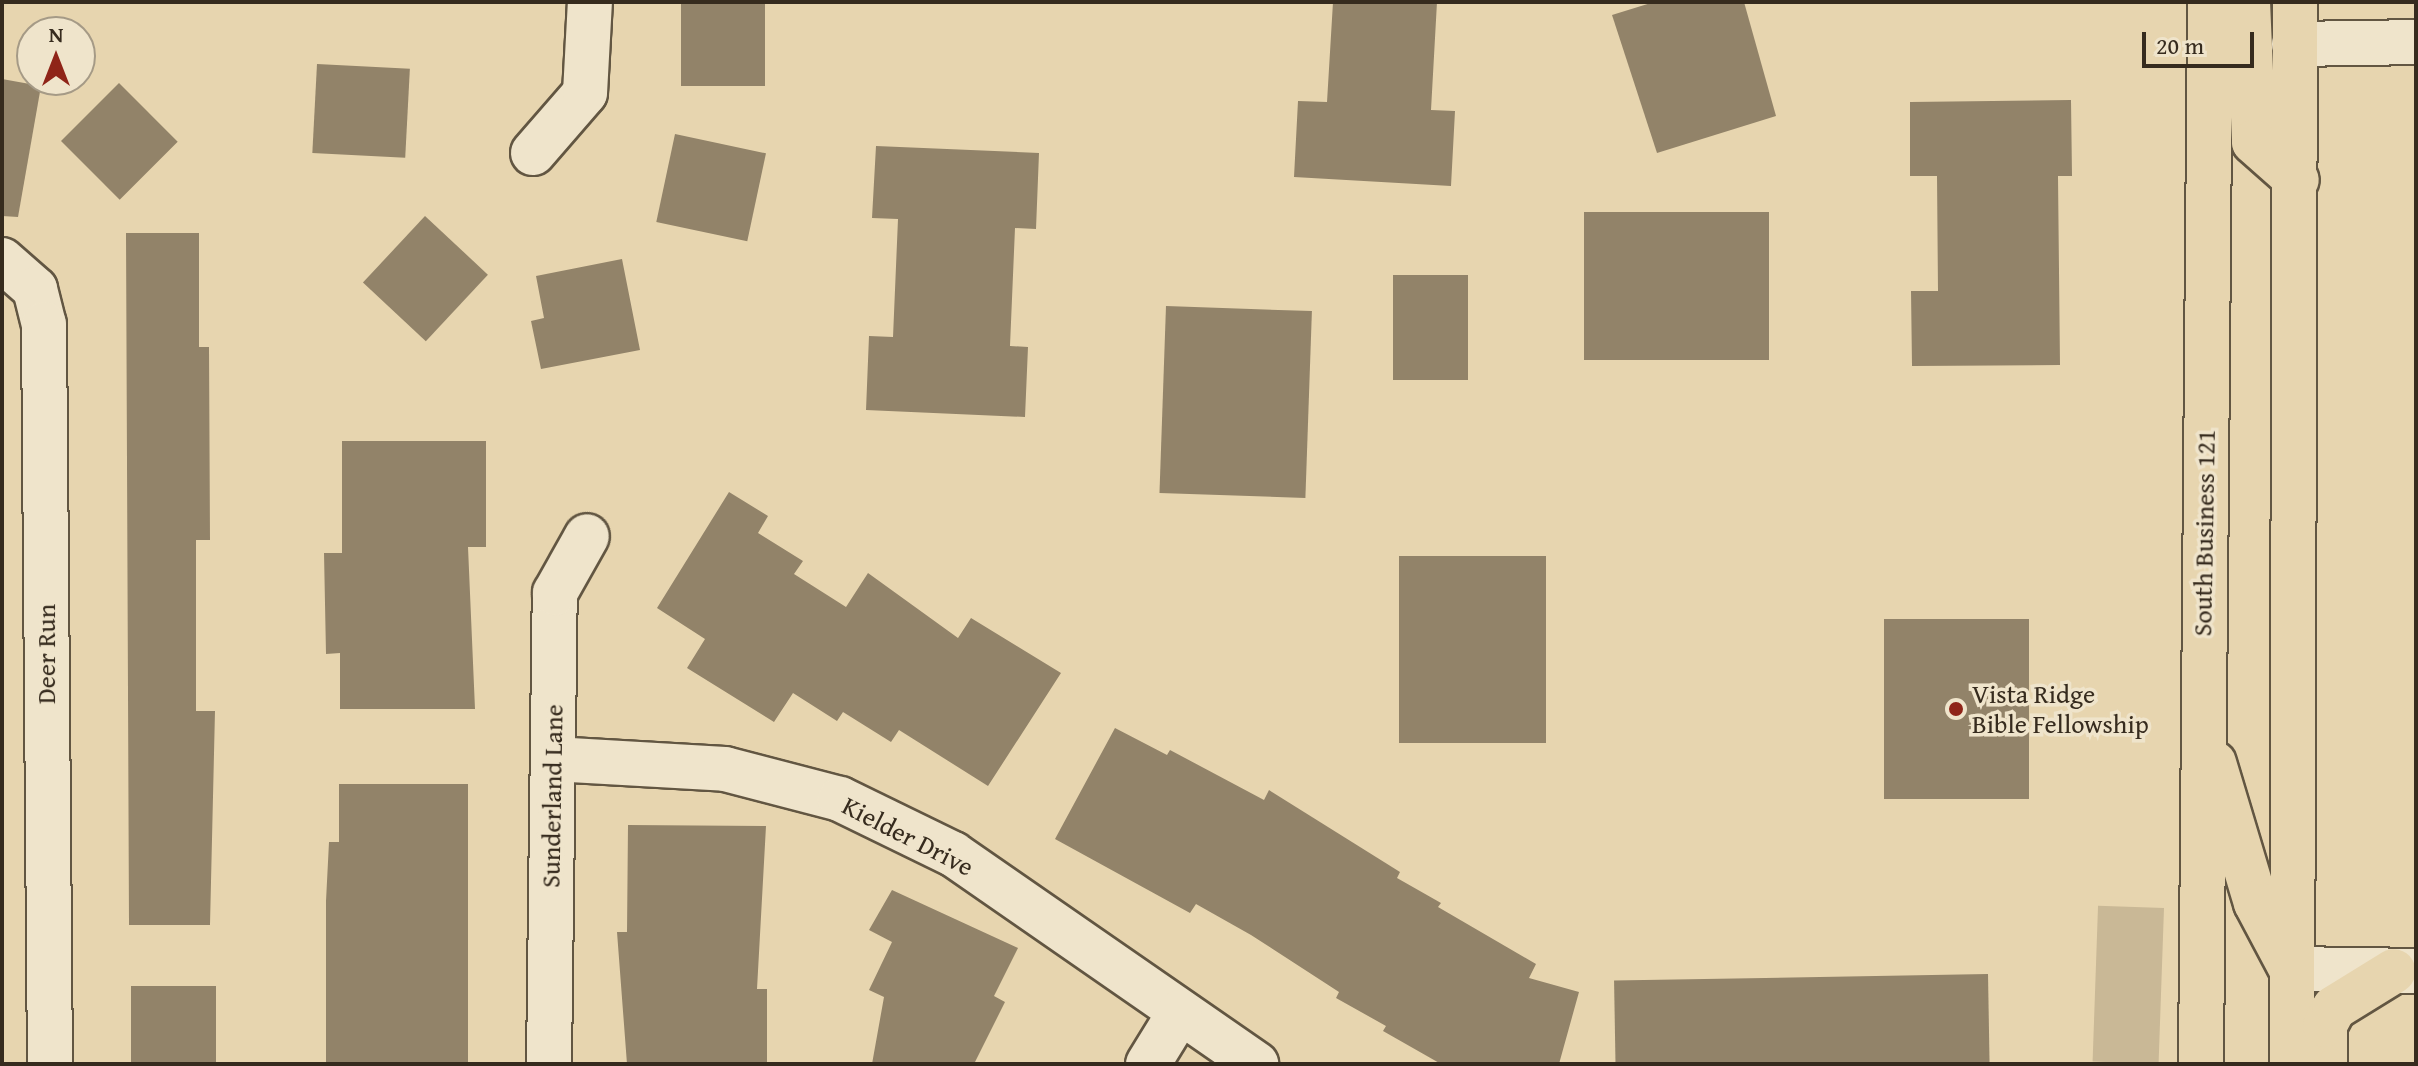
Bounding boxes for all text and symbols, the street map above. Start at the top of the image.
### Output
north arrow [16,16,96,96]
scale bar [2146,16,2258,66]
text: N [49,18,63,50]
text: 20 m [2156,28,2204,63]
street label: South Business 121 [2187,429,2221,637]
street label: Deer Run [30,604,62,704]
place label: Vista Ridge Bible Fellowship [1972,678,2149,740]
marker: Vista Ridge Bible Fellowship [1947,700,1965,718]
street label: Sunderland Lane [535,704,569,888]
street label: Kielder Drive [837,790,979,882]

